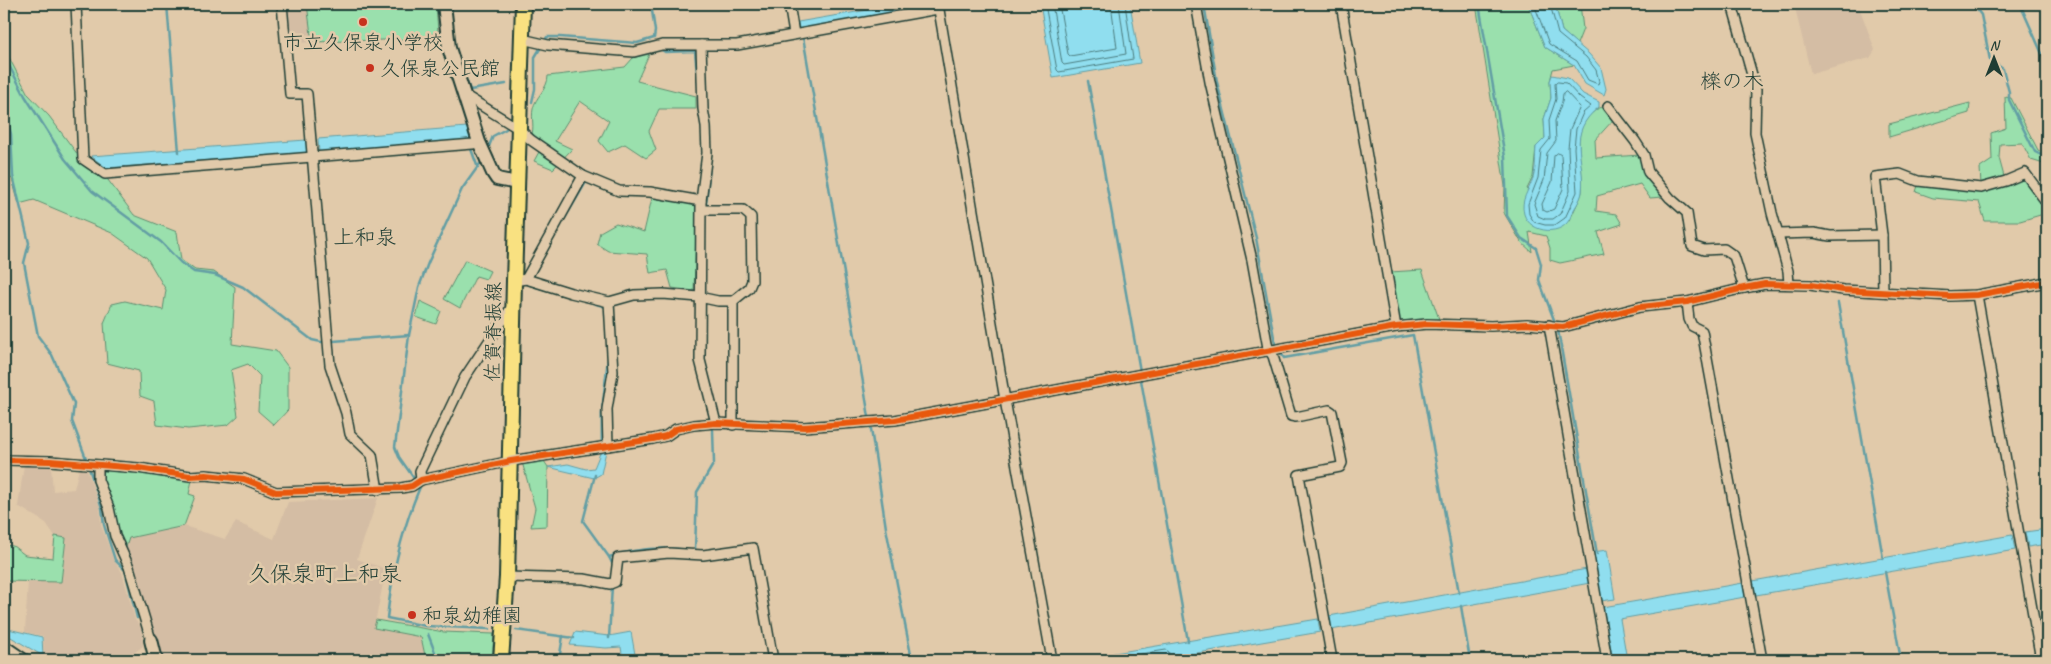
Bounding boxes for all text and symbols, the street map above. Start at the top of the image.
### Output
marker: 市立久保泉小学校 [357,16,369,28]
place label: 市立久保泉小学校 [283,30,443,55]
north arrow [1968,32,2018,82]
text: N [1990,37,2001,54]
place label: 久保泉公民館 [380,56,500,81]
marker: 久保泉公民館 [364,62,376,74]
district label: 檪の木 [1701,68,1764,94]
district label: 上和泉 [334,224,397,250]
street label: 佐賀脊振線 [480,282,506,382]
district label: 久保泉町上和泉 [248,560,402,588]
place label: 和泉幼稚園 [422,603,522,628]
marker: 和泉幼稚園 [406,609,418,621]

